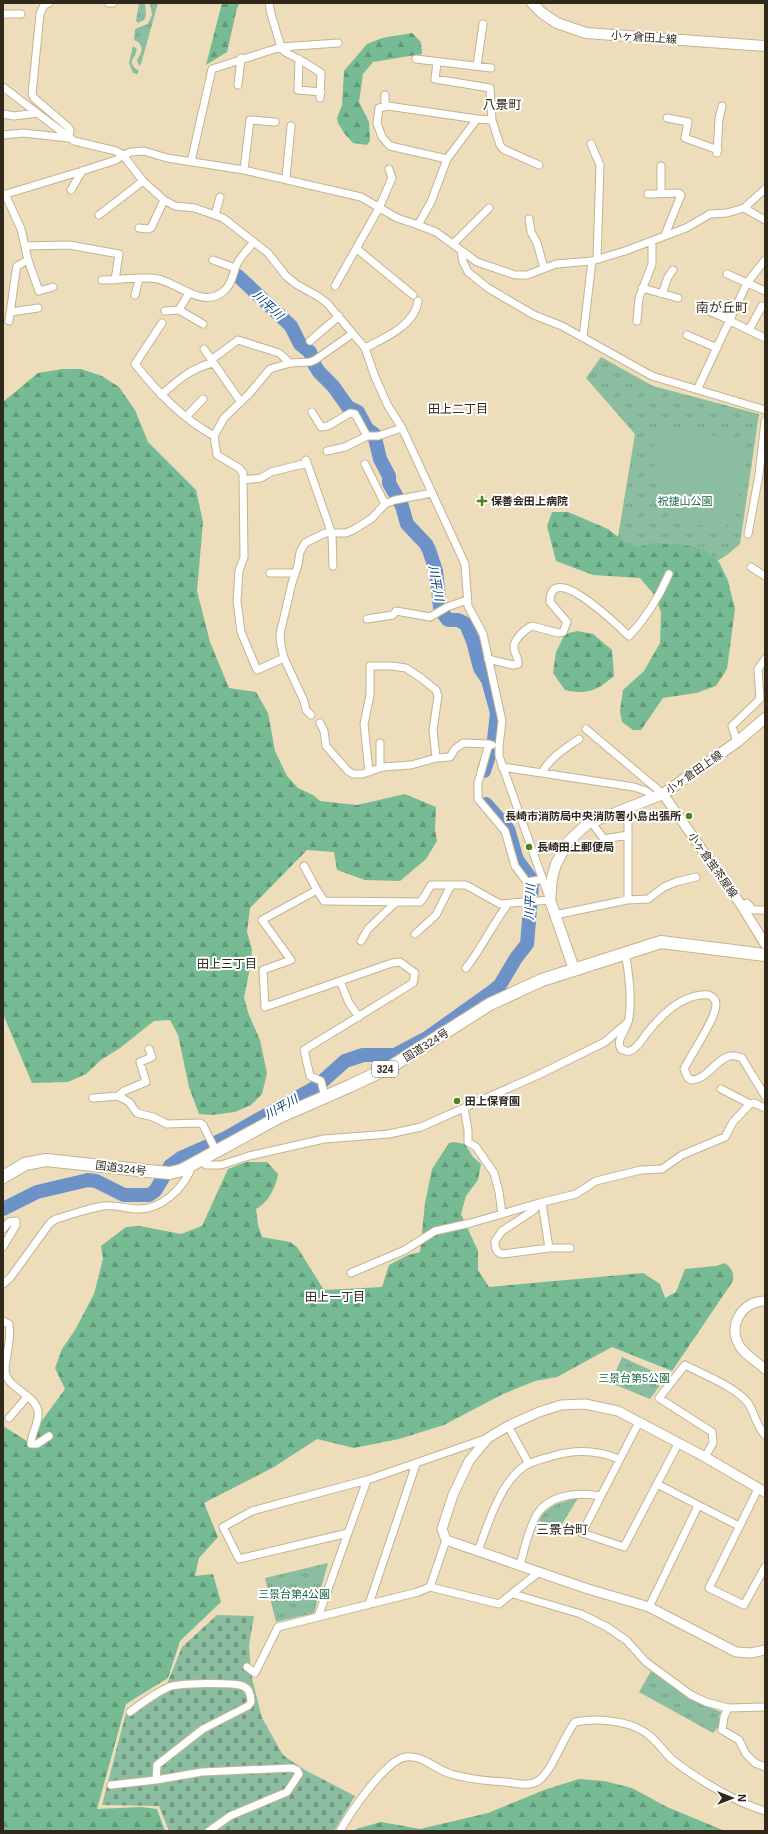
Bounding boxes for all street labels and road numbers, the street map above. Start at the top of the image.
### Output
street label: 小ヶ倉田上線 [611,29,677,45]
street label: 小ヶ倉田上線 [664,748,724,796]
street label: 小ヶ倉蛍茶屋線 [686,830,740,900]
street label: 国道324号 [401,1026,451,1064]
road number: 324 [372,1061,398,1077]
street label: 国道324号 [95,1159,147,1177]

